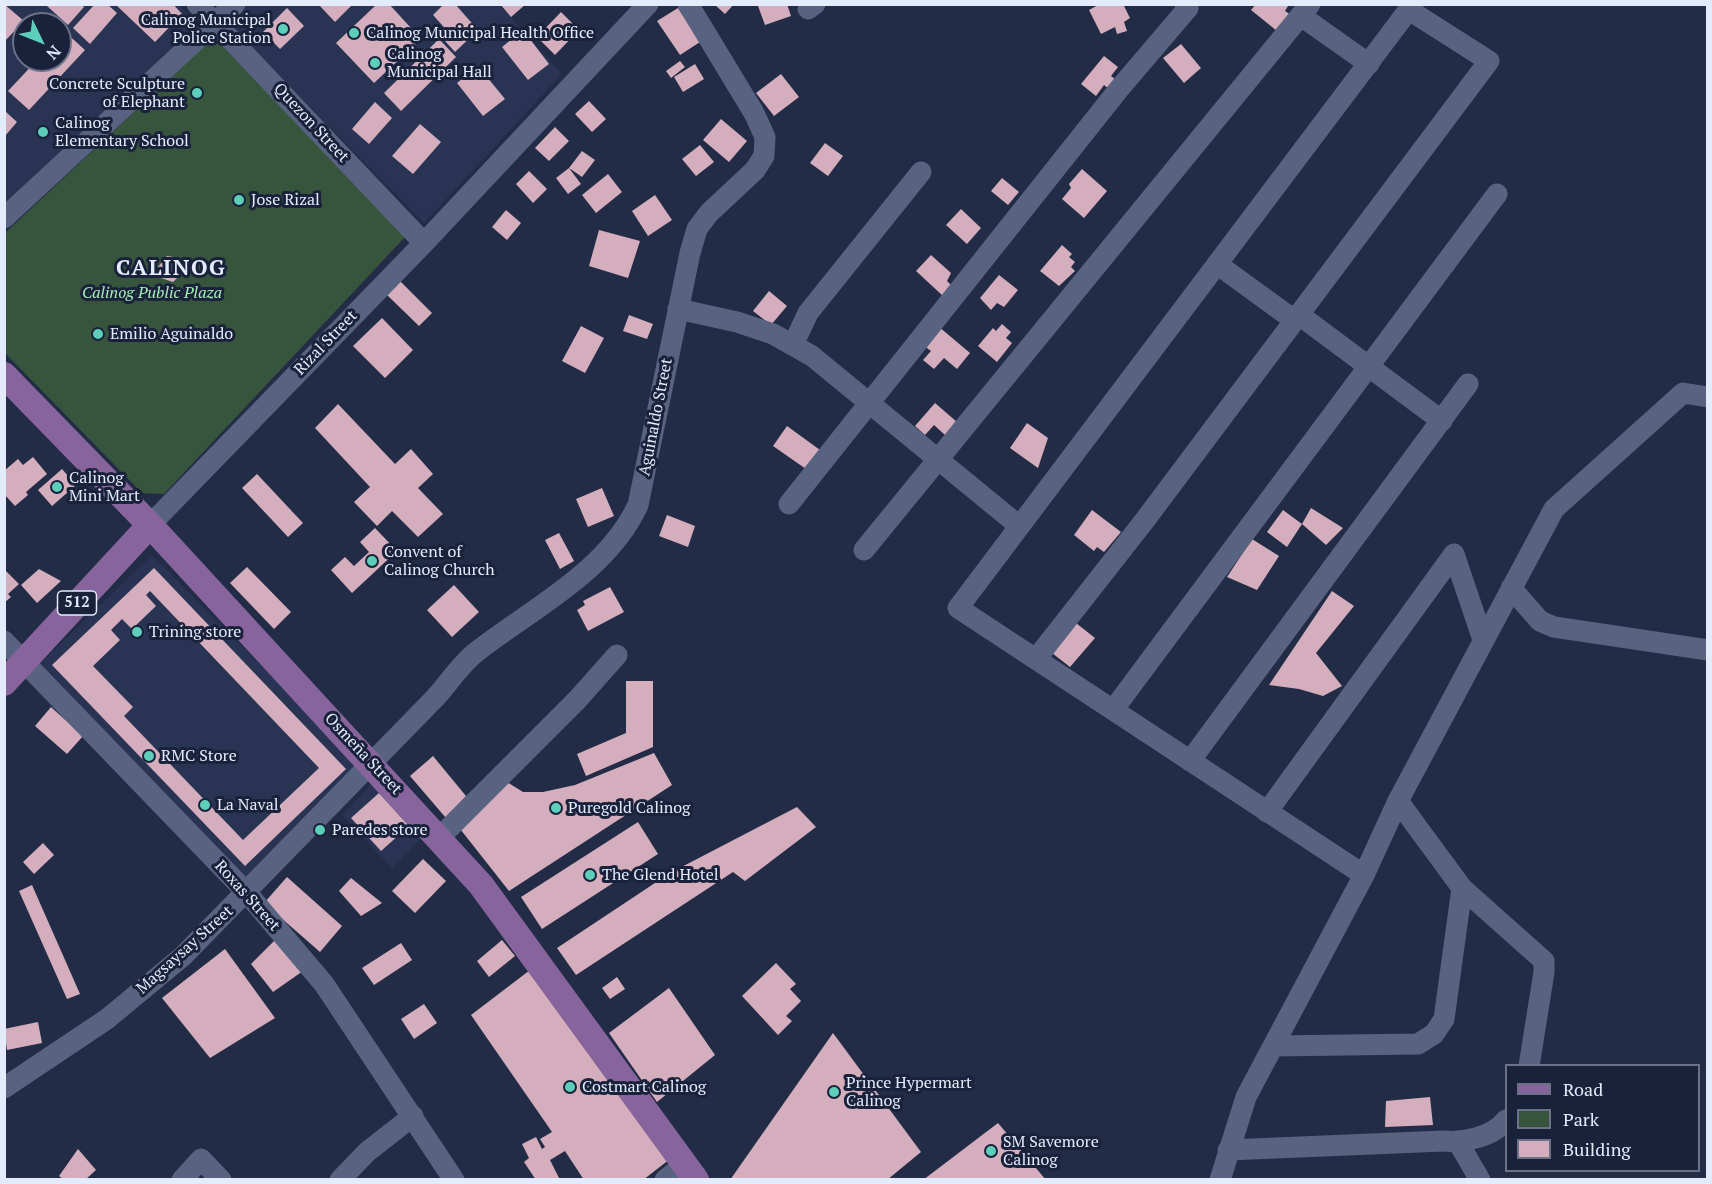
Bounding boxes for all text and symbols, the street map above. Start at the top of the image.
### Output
place label: Calinog Municipal Police Station [141,10,271,48]
north arrow [12,12,72,72]
marker: Calinog Municipal Police Station [276,22,290,36]
place label: Calinog Municipal Health Office [366,23,594,43]
marker: Calinog Municipal Health Office [347,26,361,40]
text: N [42,41,66,65]
place label: Calinog Municipal Hall [387,44,492,82]
marker: Calinog Municipal Hall [368,56,382,70]
place label: Concrete Sculpture of Elephant [49,74,185,112]
street label: Quezon Street [269,79,353,167]
marker: Concrete Sculpture of Elephant [190,86,204,100]
place label: Calinog Elementary School [55,113,189,151]
marker: Calinog Elementary School [36,125,50,139]
place label: Jose Rizal [251,190,320,210]
marker: Jose Rizal [232,193,246,207]
district label: CALINOG [116,256,226,282]
park label: Calinog Public Plaza [82,283,222,303]
street label: Rizal Street [291,307,361,379]
place label: Emilio Aguinaldo [110,324,233,344]
marker: Emilio Aguinaldo [91,327,105,341]
street label: Aguinaldo Street [635,357,677,477]
place label: Calinog Mini Mart [69,468,140,506]
marker: Calinog Mini Mart [50,480,64,494]
place label: Convent of Calinog Church [384,542,495,580]
marker: Convent of Calinog Church [365,554,379,568]
road number: 512 [58,591,97,615]
place label: Trining store [149,622,241,642]
marker: Trining store [130,625,144,639]
street label: Osmeña Street [320,709,406,799]
place label: RMC Store [161,746,237,766]
marker: RMC Store [142,749,156,763]
place label: La Naval [217,795,279,815]
marker: La Naval [198,798,212,812]
place label: Puregold Calinog [568,798,691,818]
marker: Puregold Calinog [549,801,563,815]
place label: Paredes store [332,820,427,840]
marker: Paredes store [313,823,327,837]
street label: Roxas Street [210,857,284,935]
place label: The Glend Hotel [602,865,718,885]
marker: The Glend Hotel [583,868,597,882]
street label: Magsaysay Street [133,902,237,998]
legend [1505,1064,1700,1172]
place label: Prince Hypermart Calinog [846,1073,972,1111]
place label: Costmart Calinog [582,1077,706,1097]
text: Road [1563,1077,1603,1101]
marker: Costmart Calinog [563,1080,577,1094]
marker: Prince Hypermart Calinog [827,1085,841,1099]
text: Park [1563,1107,1599,1131]
place label: SM Savemore Calinog [1003,1132,1099,1170]
text: Building [1563,1137,1631,1161]
marker: SM Savemore Calinog [984,1144,998,1158]

